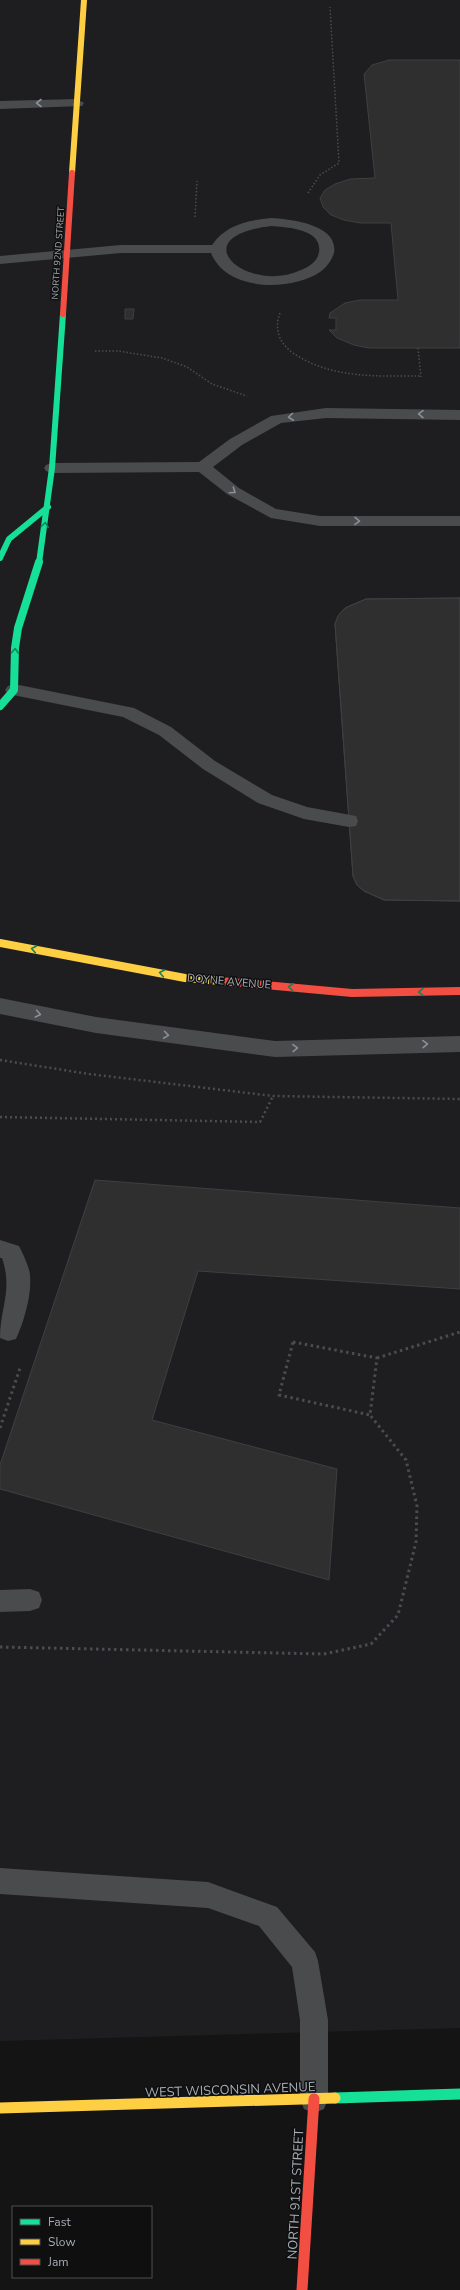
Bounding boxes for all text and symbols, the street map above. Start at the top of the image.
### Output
one-way arrow [36,99,42,107]
street label: NORTH 92ND STREET [49,206,67,300]
one-way arrow [418,410,424,418]
one-way arrow [288,413,294,422]
one-way arrow [229,486,236,494]
one-way arrow [354,517,360,526]
one-way arrow [40,522,49,528]
one-way arrow [11,648,20,654]
one-way arrow [31,946,37,954]
one-way arrow [159,970,165,978]
street label: DOYNE AVENUE [186,970,272,993]
one-way arrow [288,983,294,992]
one-way arrow [418,988,424,996]
one-way arrow [35,1009,41,1017]
one-way arrow [163,1030,170,1039]
one-way arrow [422,1040,428,1049]
one-way arrow [292,1044,298,1053]
street label: WEST WISCONSIN AVENUE [144,2078,316,2102]
street label: NORTH 91ST STREET [284,2128,308,2260]
legend [12,2206,152,2278]
text: Fast [48,2214,71,2230]
text: Slow [48,2234,76,2250]
text: Jam [47,2254,69,2270]

